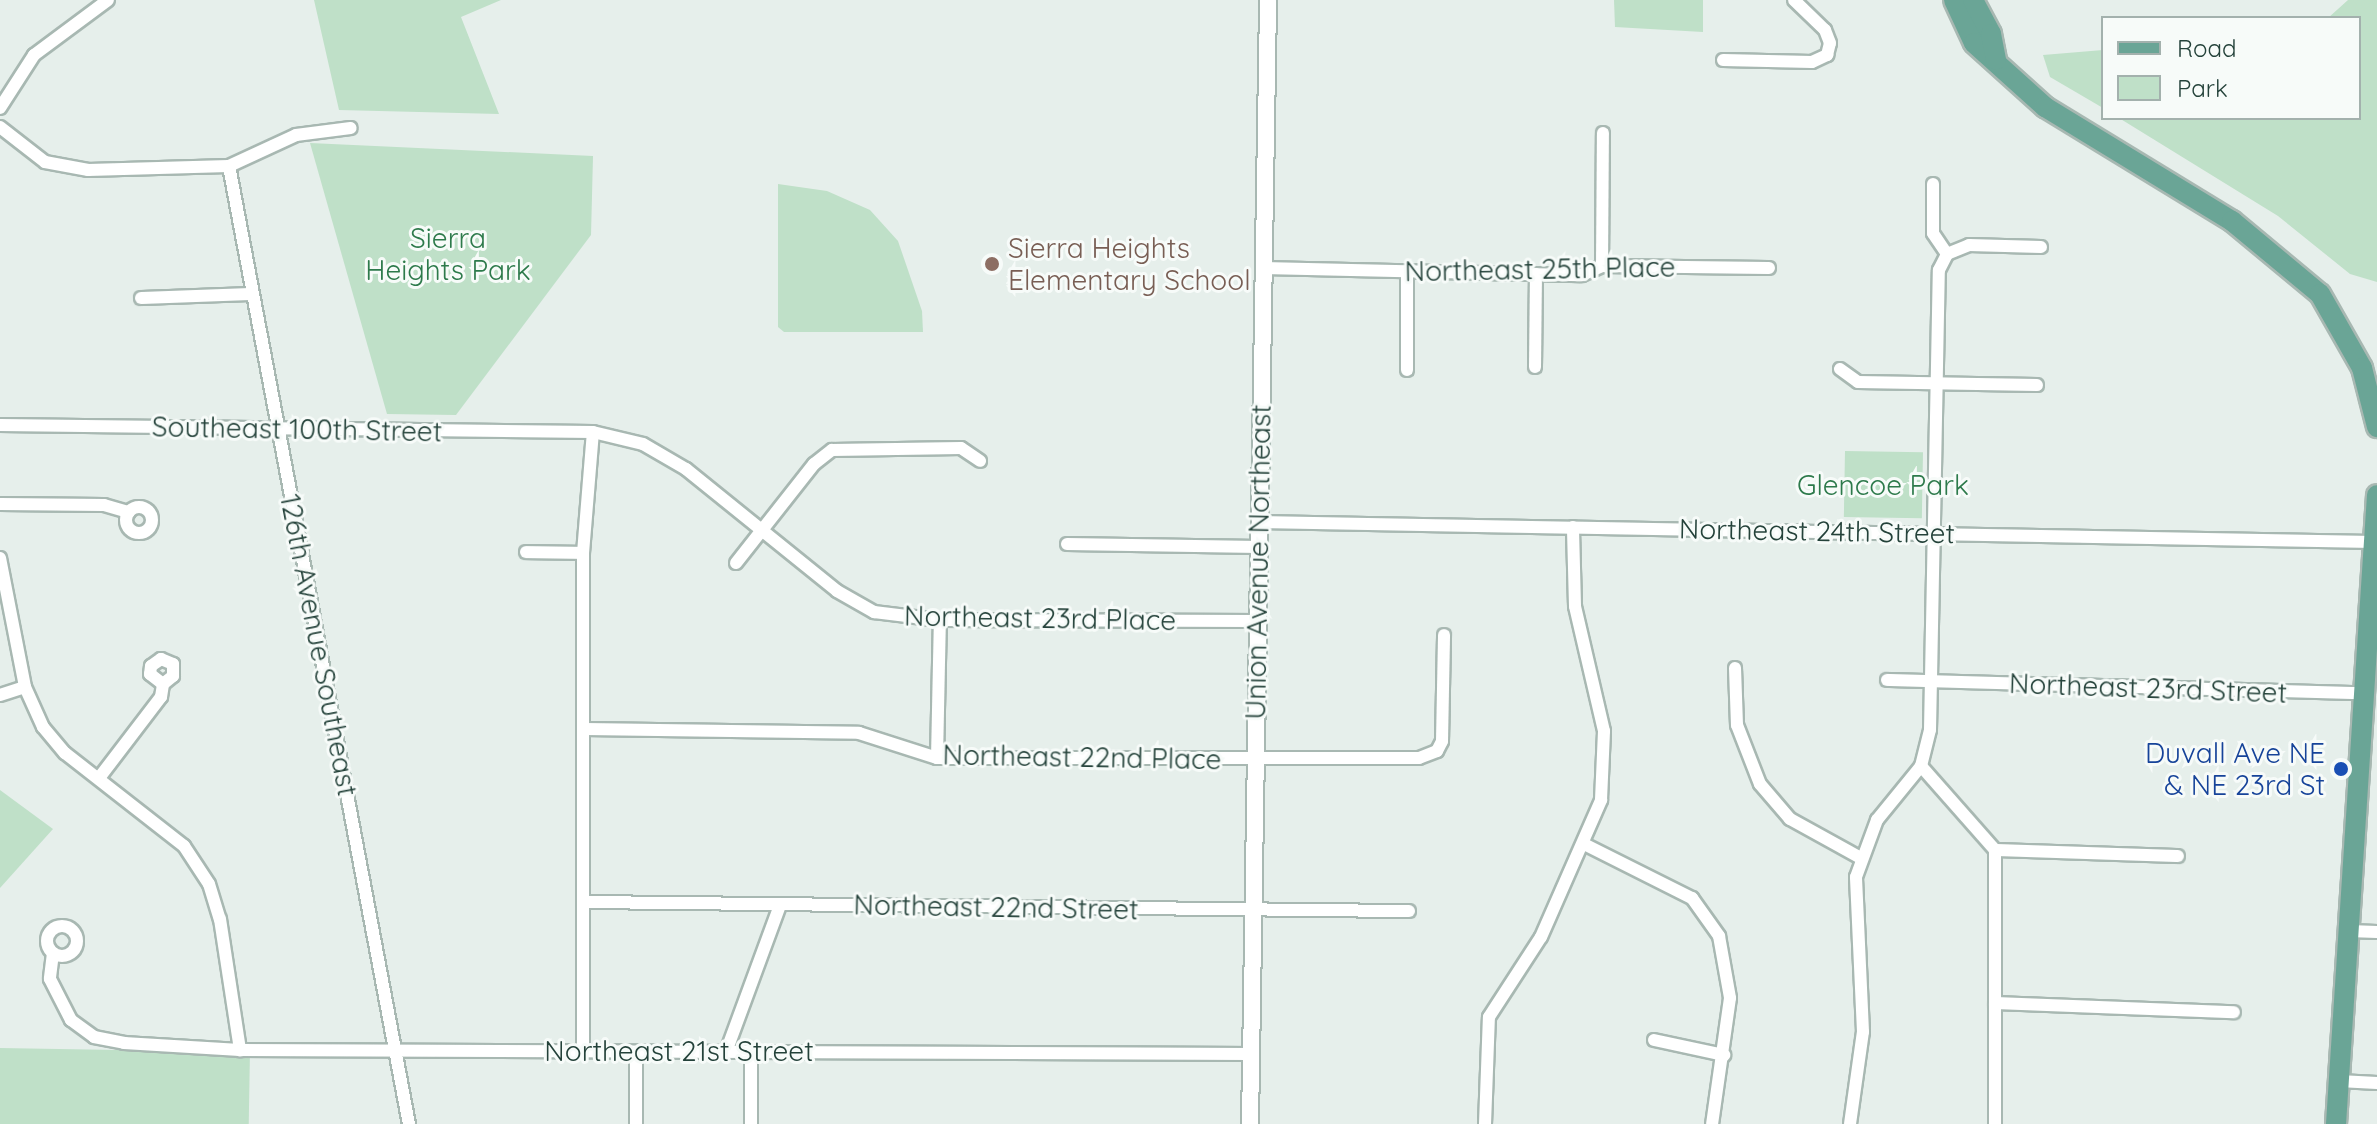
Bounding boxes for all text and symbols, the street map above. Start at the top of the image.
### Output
legend [2101,16,2361,120]
text: Road [2177,33,2237,63]
text: Park [2177,73,2228,103]
park label: Sierra Heights Park [365,221,531,287]
place label: Sierra Heights Elementary School [1008,231,1251,297]
street label: Northeast 25th Place [1404,250,1676,288]
marker: Sierra Heights Elementary School [983,255,1001,273]
street label: Union Avenue Northeast [1238,404,1278,720]
street label: Southeast 100th Street [152,410,442,448]
park label: Glencoe Park [1797,468,1969,502]
street label: 126th Avenue Southeast [273,491,365,799]
street label: Northeast 24th Street [1679,512,1955,550]
street label: Northeast 23rd Place [904,599,1176,637]
street label: Northeast 23rd Street [2008,666,2288,710]
place label: Duvall Ave NE & NE 23rd St [2145,736,2325,802]
street label: Northeast 22nd Place [942,738,1222,776]
marker: Duvall Ave NE & NE 23rd St [2332,760,2350,778]
street label: Northeast 22nd Street [853,888,1139,926]
street label: Northeast 21st Street [544,1034,814,1068]

